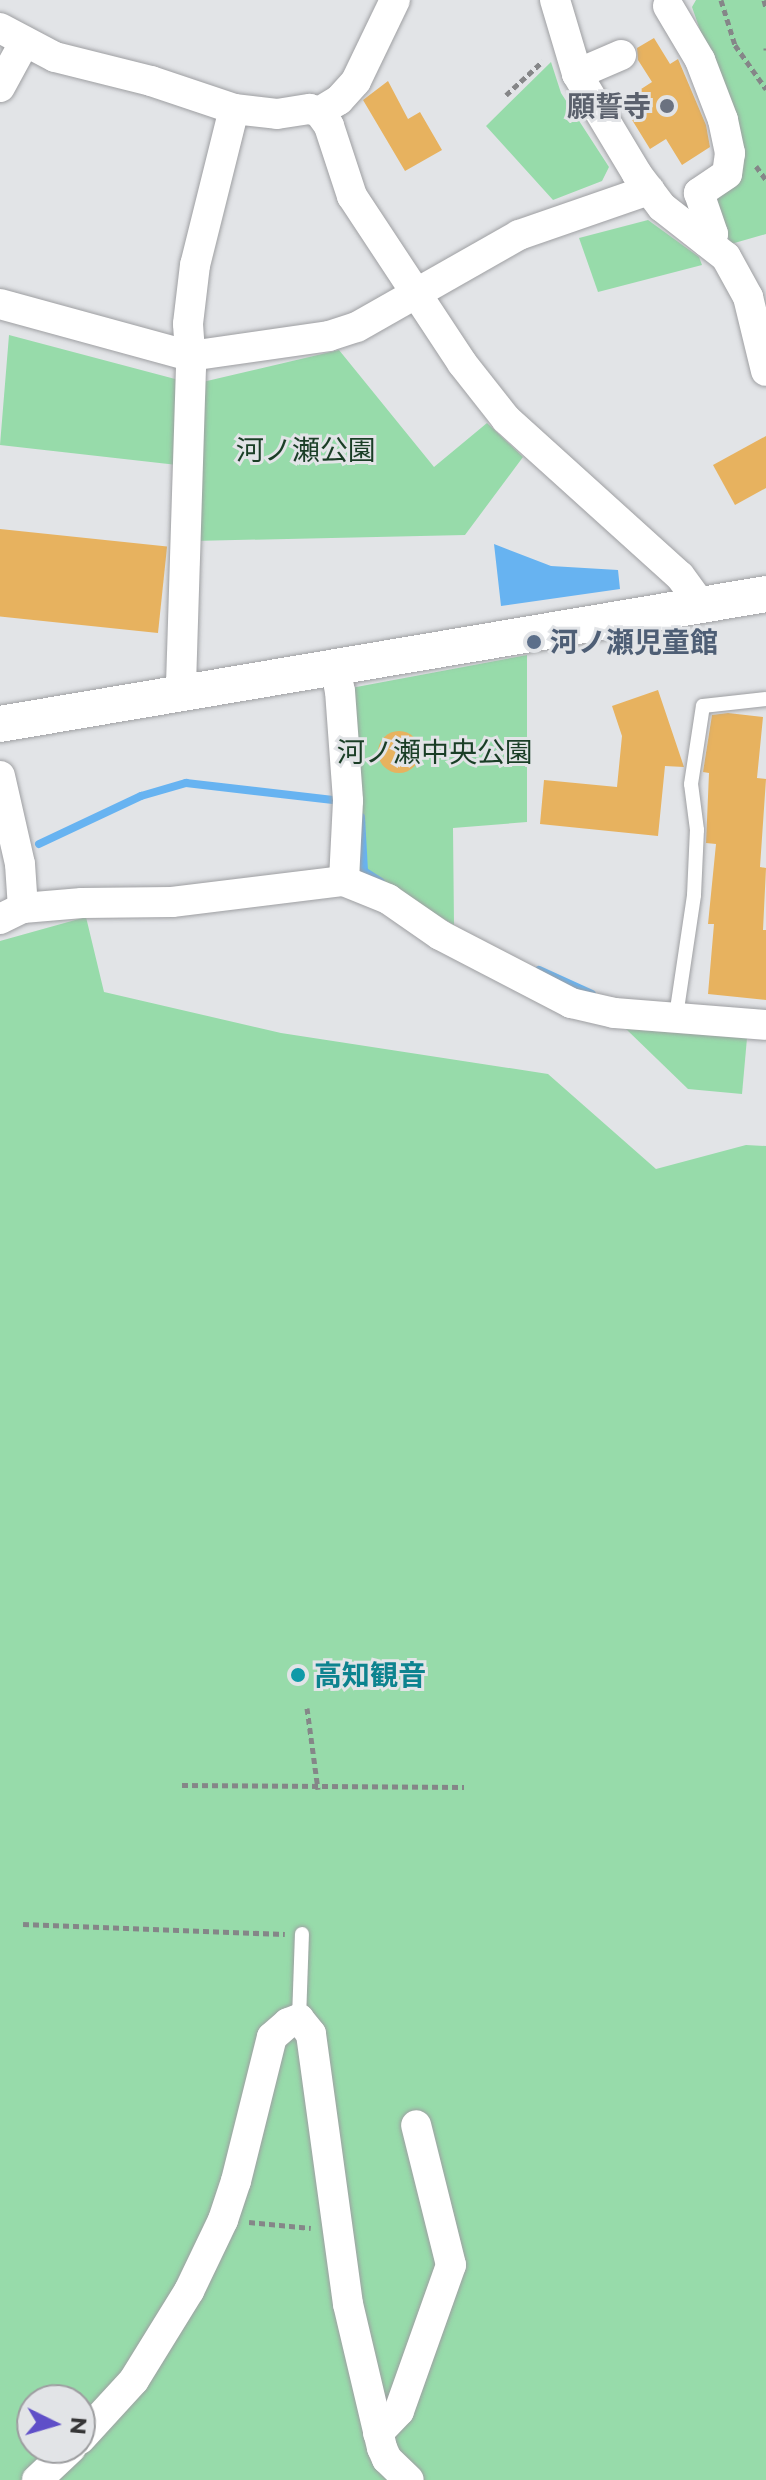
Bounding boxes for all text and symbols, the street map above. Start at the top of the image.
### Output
place label: 願誓寺 [567,89,651,123]
marker: 願誓寺 [658,97,676,115]
park label: 河ノ瀬公園 [236,433,376,467]
place label: 河ノ瀬児童館 [550,625,718,659]
marker: 河ノ瀬児童館 [525,633,543,651]
park label: 河ノ瀬中央公園 [337,735,533,769]
place label: 高知観音 [314,1658,426,1692]
marker: 高知観音 [289,1666,307,1684]
north arrow [16,2384,96,2464]
text: N [64,2416,93,2436]

